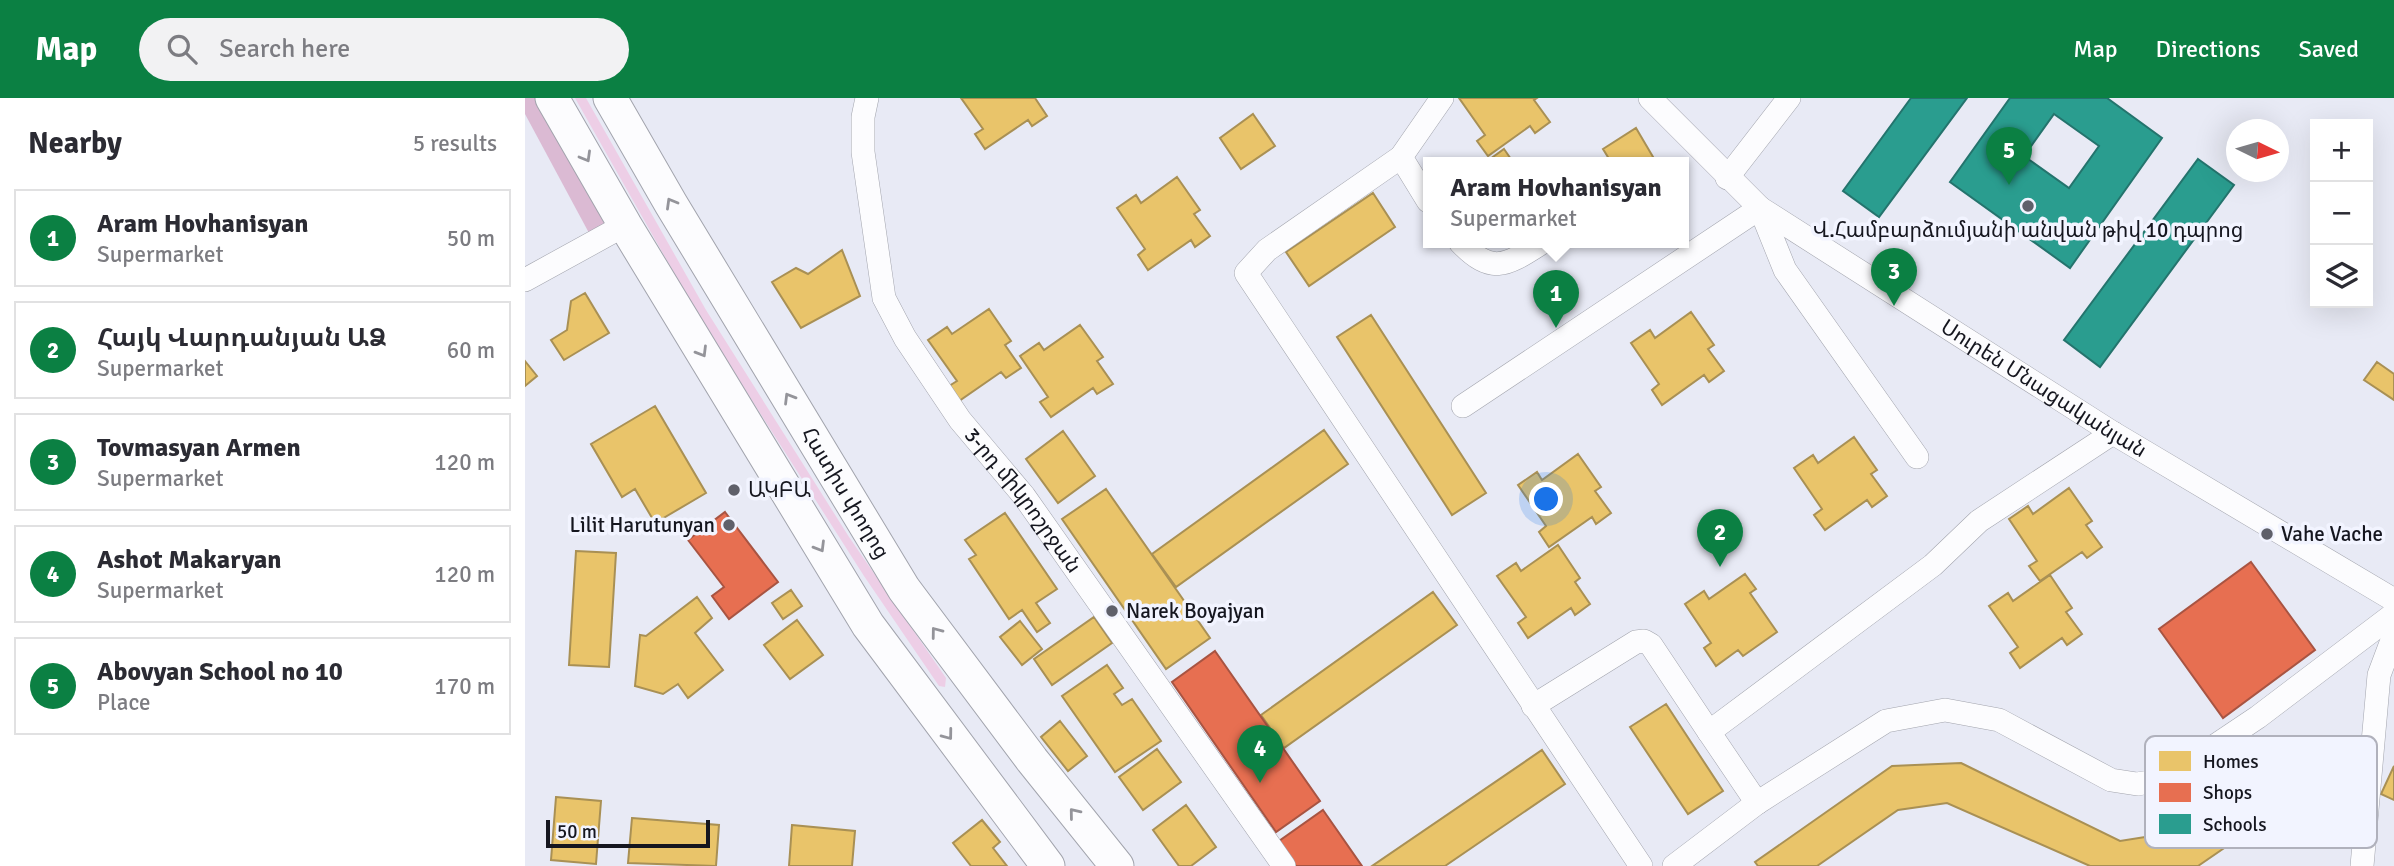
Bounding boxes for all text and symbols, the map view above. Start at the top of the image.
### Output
search box [139,18,629,81]
text: Map [35,29,97,70]
icon: search [163,30,201,68]
text: Search here [219,33,350,65]
text: Map [2073,34,2118,64]
text: Directions [2156,34,2261,64]
text: Saved [2299,34,2359,64]
north arrow [2226,119,2289,182]
map controls [2310,119,2373,308]
button: + [2310,119,2373,182]
text: Nearby [28,125,122,162]
pin: 5 [1986,127,2032,185]
text: 5 results [413,129,497,158]
one-way arrow [577,150,590,163]
popup [1423,157,1689,248]
text: Aram Hovhanisyan [1450,172,1662,204]
button: − [2310,182,2373,245]
one-way arrow [666,198,679,211]
marker: Վ.Համբարձումյանի անվան թիվ 10 դպրոց [2020,198,2036,214]
text: Supermarket [1450,204,1577,233]
text: Aram Hovhanisyan [97,208,309,240]
place label: Վ.Համբարձումյանի անվան թիվ 10 դպրոց [1813,217,2243,243]
text: 1 [47,224,59,253]
text: 50 m [447,224,495,253]
text: Supermarket [97,240,224,269]
button: layers [2310,245,2373,308]
pin: 3 [1871,248,1917,306]
pin: 1 [1533,270,1579,328]
street label: Սուրեն Մնացականյան [1936,314,2152,463]
text: Հայկ Վարդանյան ԱՁ [97,322,386,354]
text: 2 [47,336,59,365]
text: 60 m [447,336,495,365]
one-way arrow [694,345,707,358]
text: Supermarket [97,354,224,383]
one-way arrow [784,393,797,406]
street label: 3-րդ միկրոշրջան [959,422,1087,578]
street label: Հատիս փողոց [796,423,896,563]
text: Tovmasyan Armen [97,432,301,464]
text: 3 [47,448,59,477]
text: 120 m [434,448,495,477]
text: Supermarket [97,464,224,493]
place label: ԱԿԲԱ [748,477,811,503]
marker: ԱԿԲԱ [726,482,742,498]
your location [1529,482,1563,516]
pin: 2 [1697,509,1743,567]
place label: Lilit Harutunyan [569,512,715,538]
marker: Lilit Harutunyan [721,517,737,533]
place label: Vahe Vache [2281,521,2383,547]
marker: Vahe Vache [2259,526,2275,542]
one-way arrow [812,539,825,552]
text: Ashot Makaryan [97,544,282,576]
text: 4 [47,560,59,589]
text: 120 m [434,560,495,589]
text: Supermarket [97,576,224,605]
place label: Narek Boyajyan [1126,598,1265,624]
marker: Narek Boyajyan [1104,603,1120,619]
one-way arrow [932,627,944,640]
text: Abovyan School no 10 [97,656,343,688]
text: 5 [47,672,59,701]
text: 170 m [434,672,495,701]
text: Place [97,688,151,717]
pin: 4 [1237,725,1283,783]
one-way arrow [939,727,952,740]
legend [2145,736,2377,848]
text: Homes [2203,750,2259,774]
text: Shops [2203,781,2252,805]
one-way arrow [1070,808,1082,821]
text: Schools [2203,813,2267,837]
scale bar [546,817,711,849]
text: 50 m [557,820,597,844]

